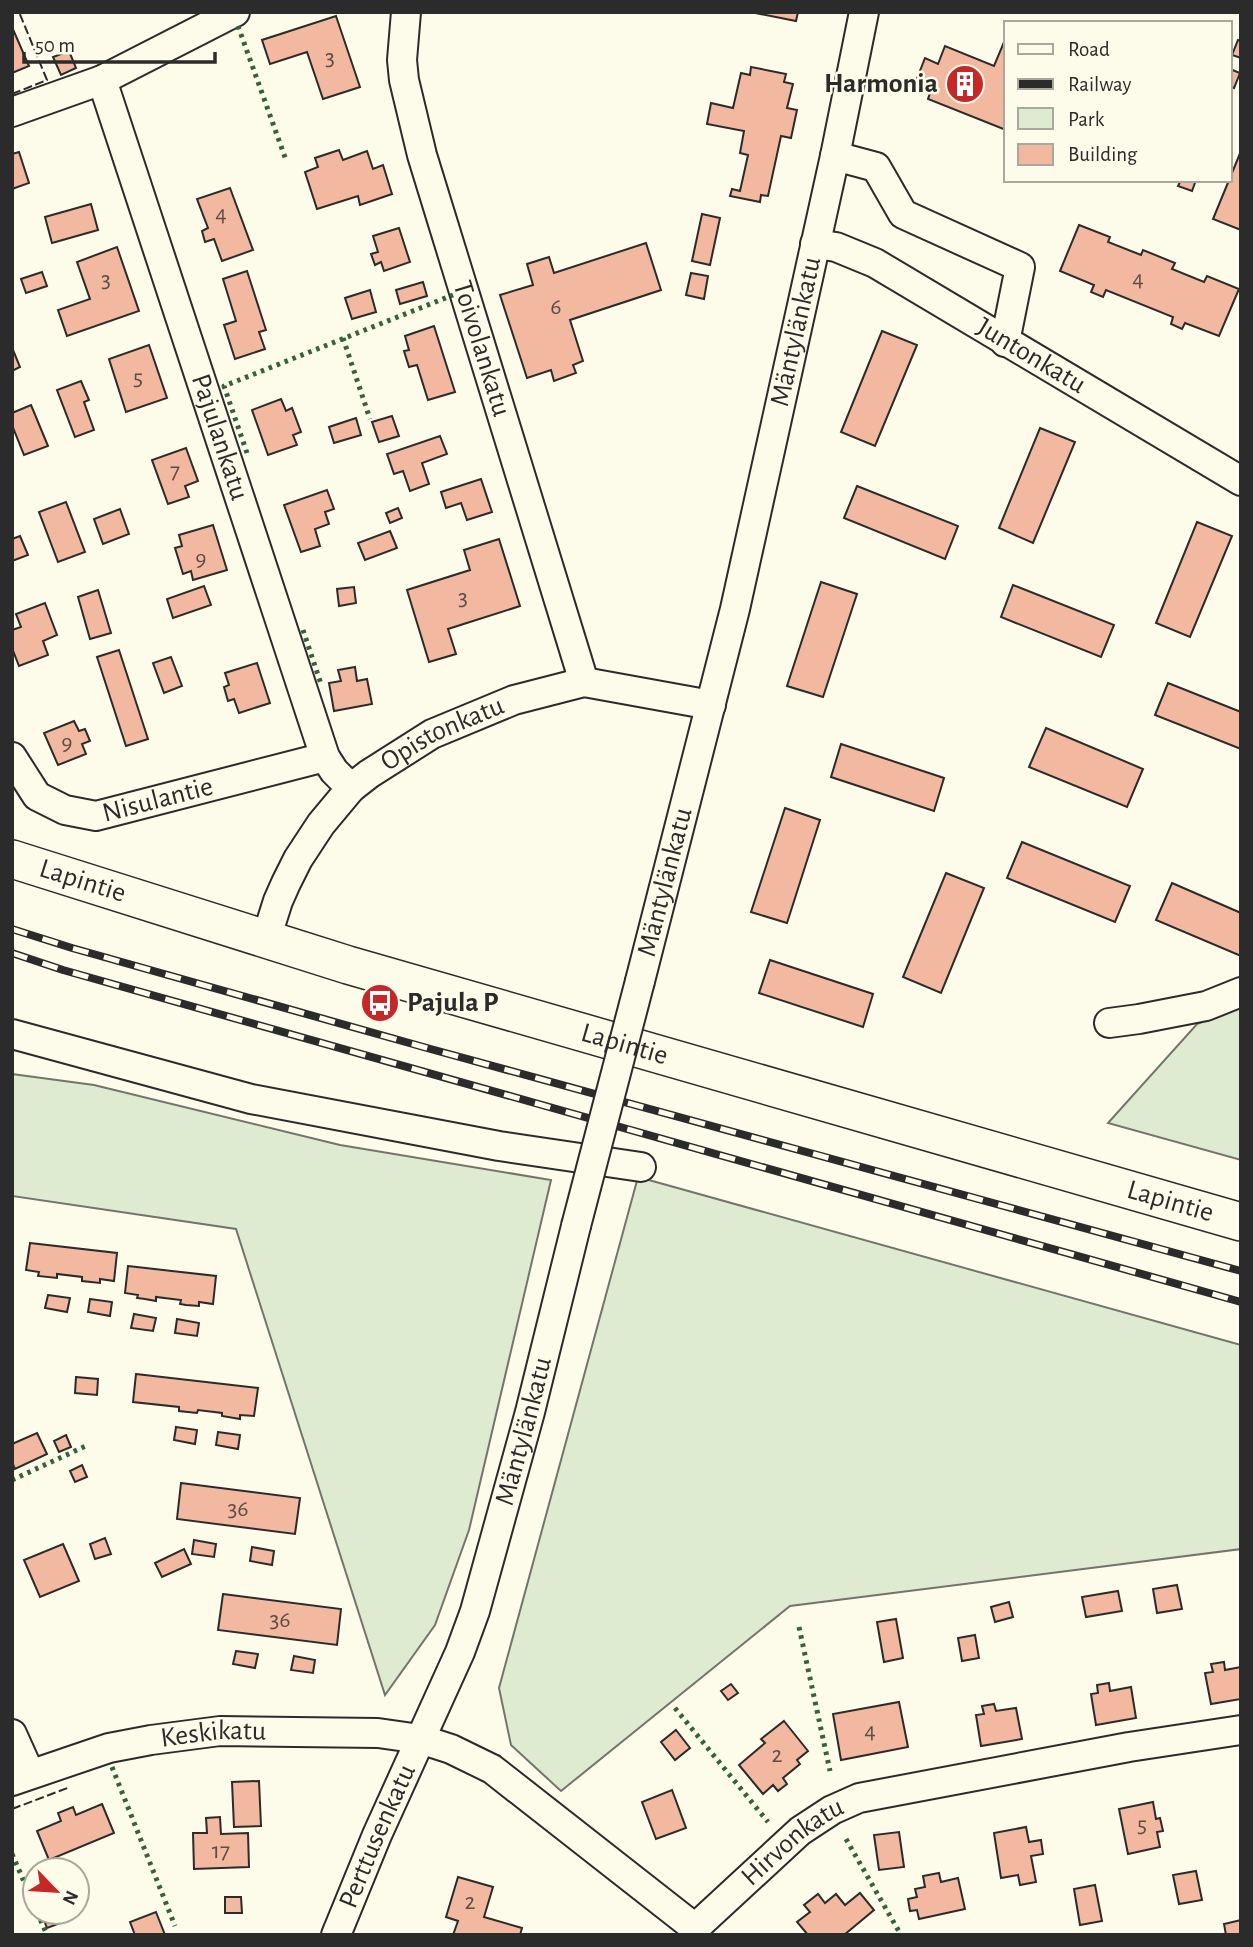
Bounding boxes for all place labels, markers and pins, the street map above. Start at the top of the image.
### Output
building icon: Harmonia [944,63,986,105]
place label: Harmonia [824,70,938,98]
bus stop icon: Pajula P [359,982,401,1024]
place label: Pajula P [407,989,498,1017]

